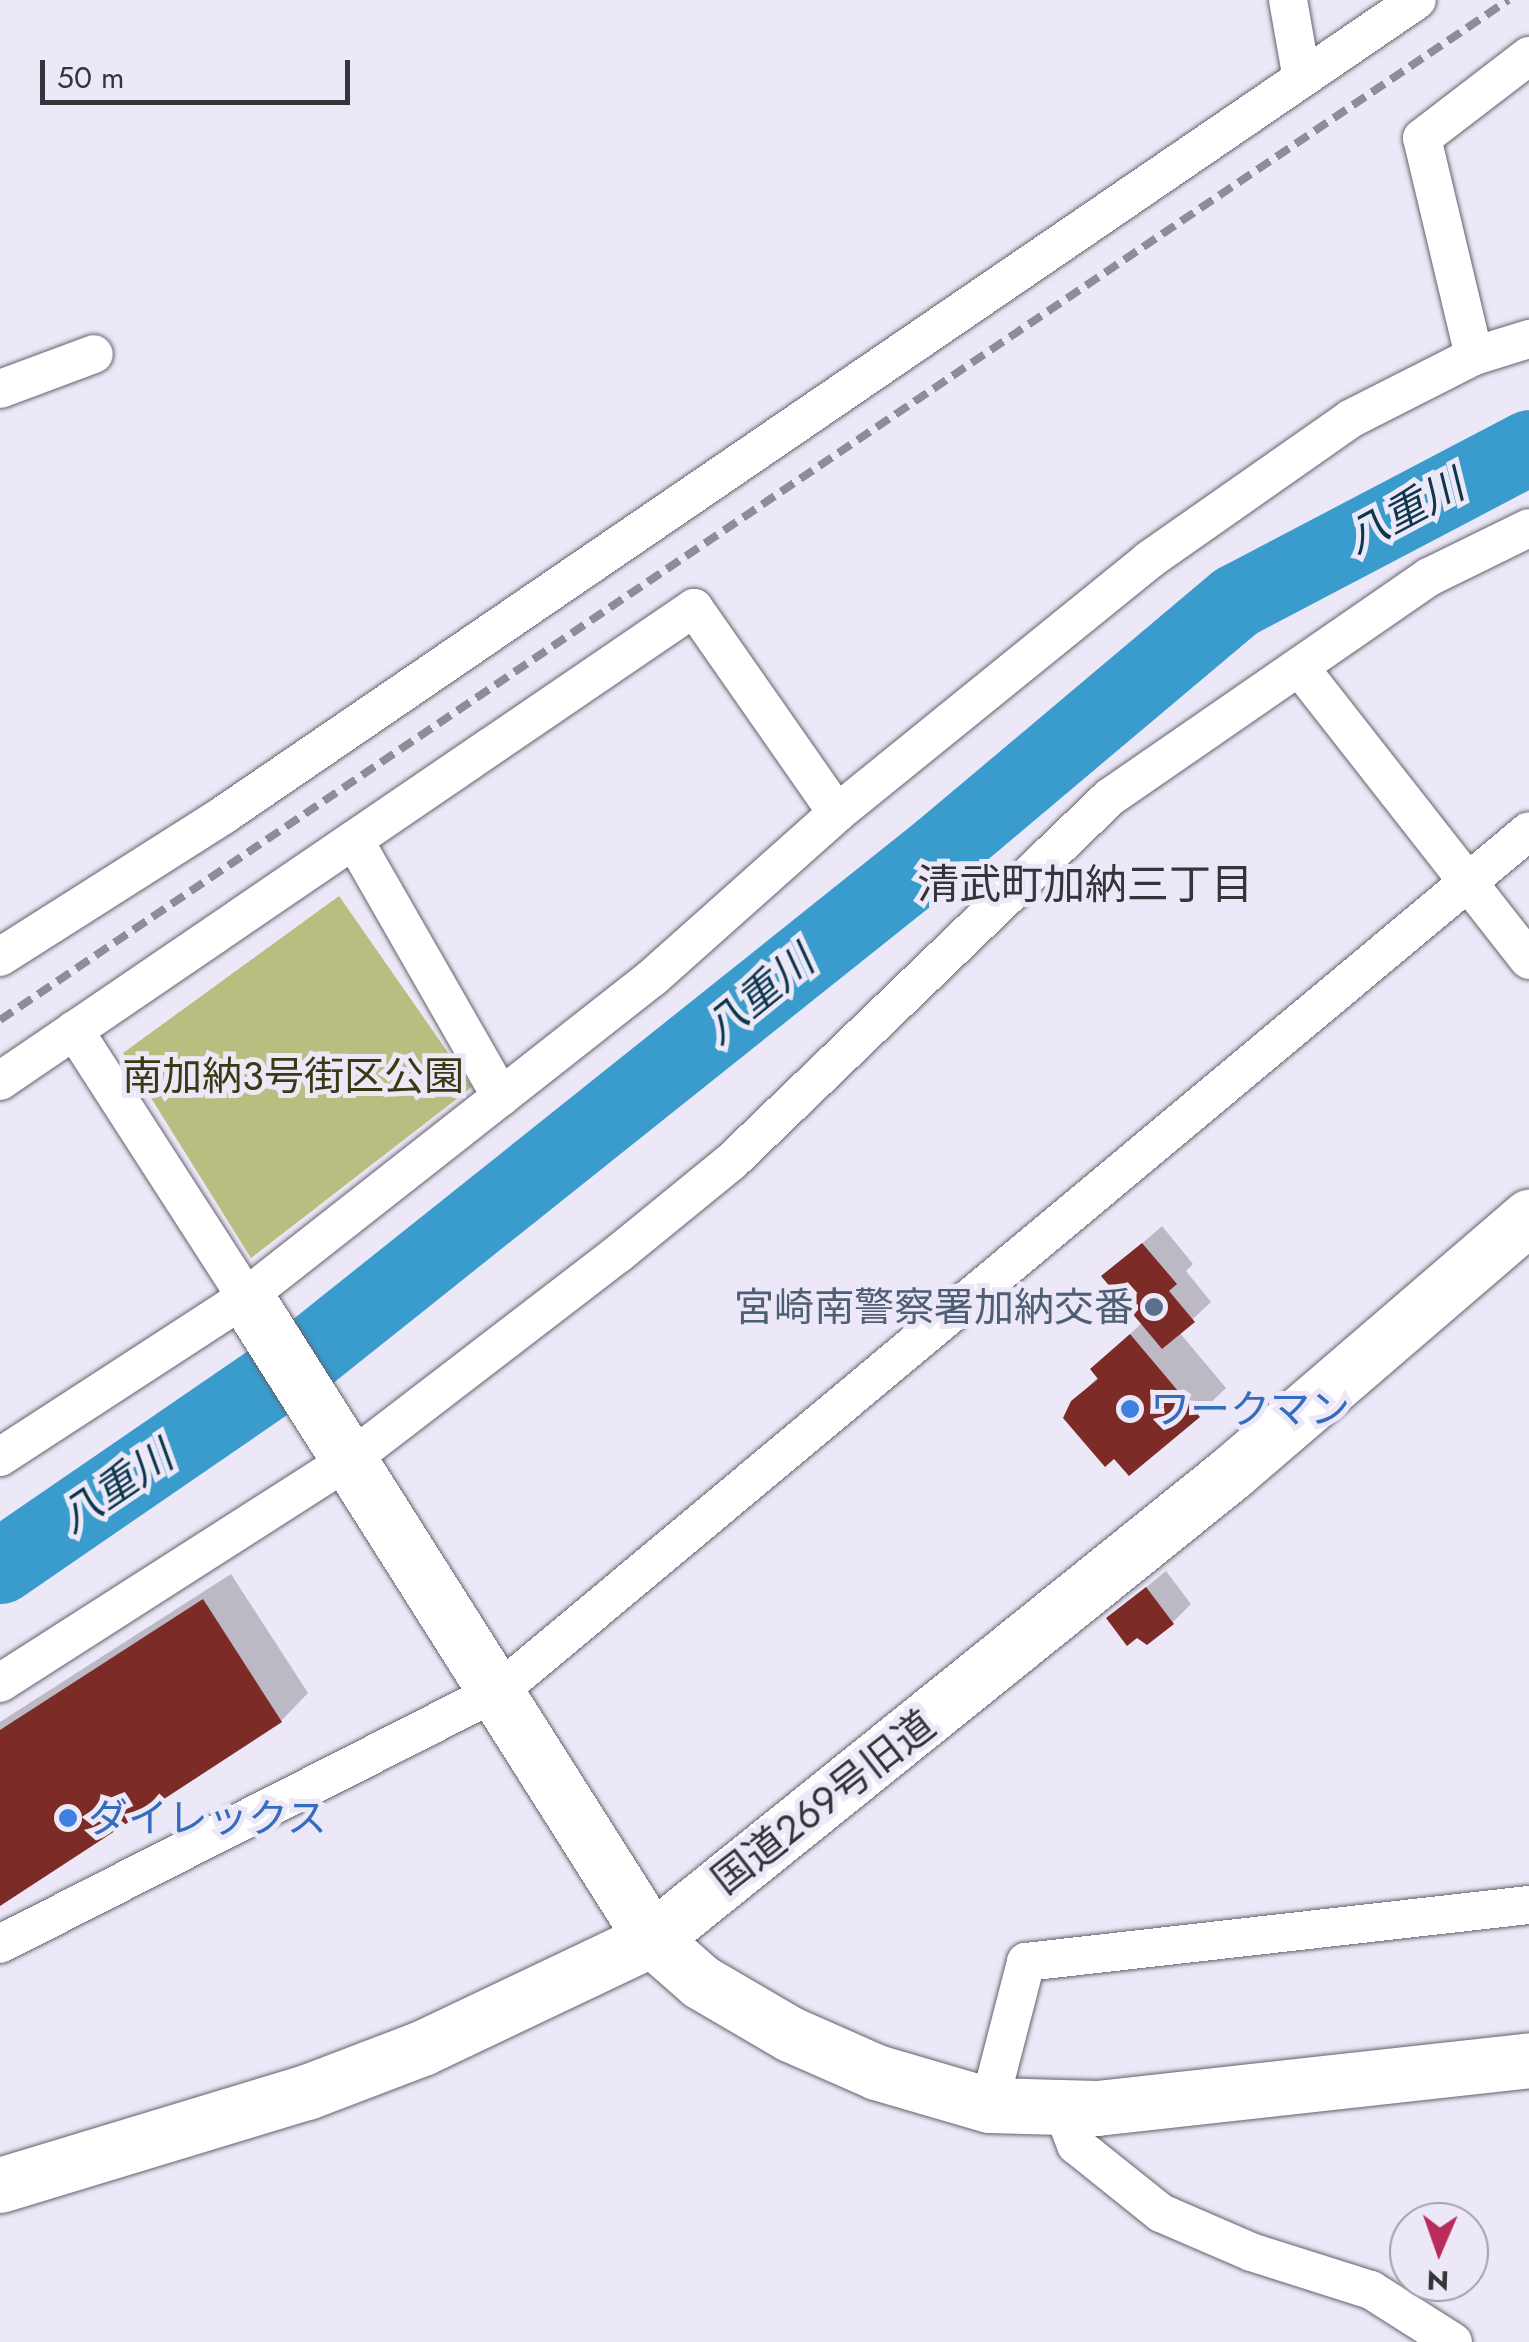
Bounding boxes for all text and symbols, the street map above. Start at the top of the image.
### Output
scale bar [45,40,355,102]
text: 50 m [57,56,124,99]
water label: 八重川 [1338,460,1472,564]
district label: 清武町加納三丁目 [917,860,1253,910]
water label: 八重川 [694,936,824,1054]
park label: 南加納3号街区公園 [122,1052,464,1100]
place label: 宮崎南警察署加納交番 [734,1283,1134,1331]
marker: 宮崎南警察署加納交番 [1143,1296,1165,1318]
place label: ワークマン [1150,1385,1350,1433]
marker: ワークマン [1119,1398,1141,1420]
water label: 八重川 [50,1431,182,1543]
street label: 国道269号旧道 [702,1700,944,1904]
place label: ダイレックス [88,1794,328,1842]
marker: ダイレックス [57,1807,79,1829]
north arrow [1389,2202,1489,2302]
text: N [1426,2260,1450,2301]

